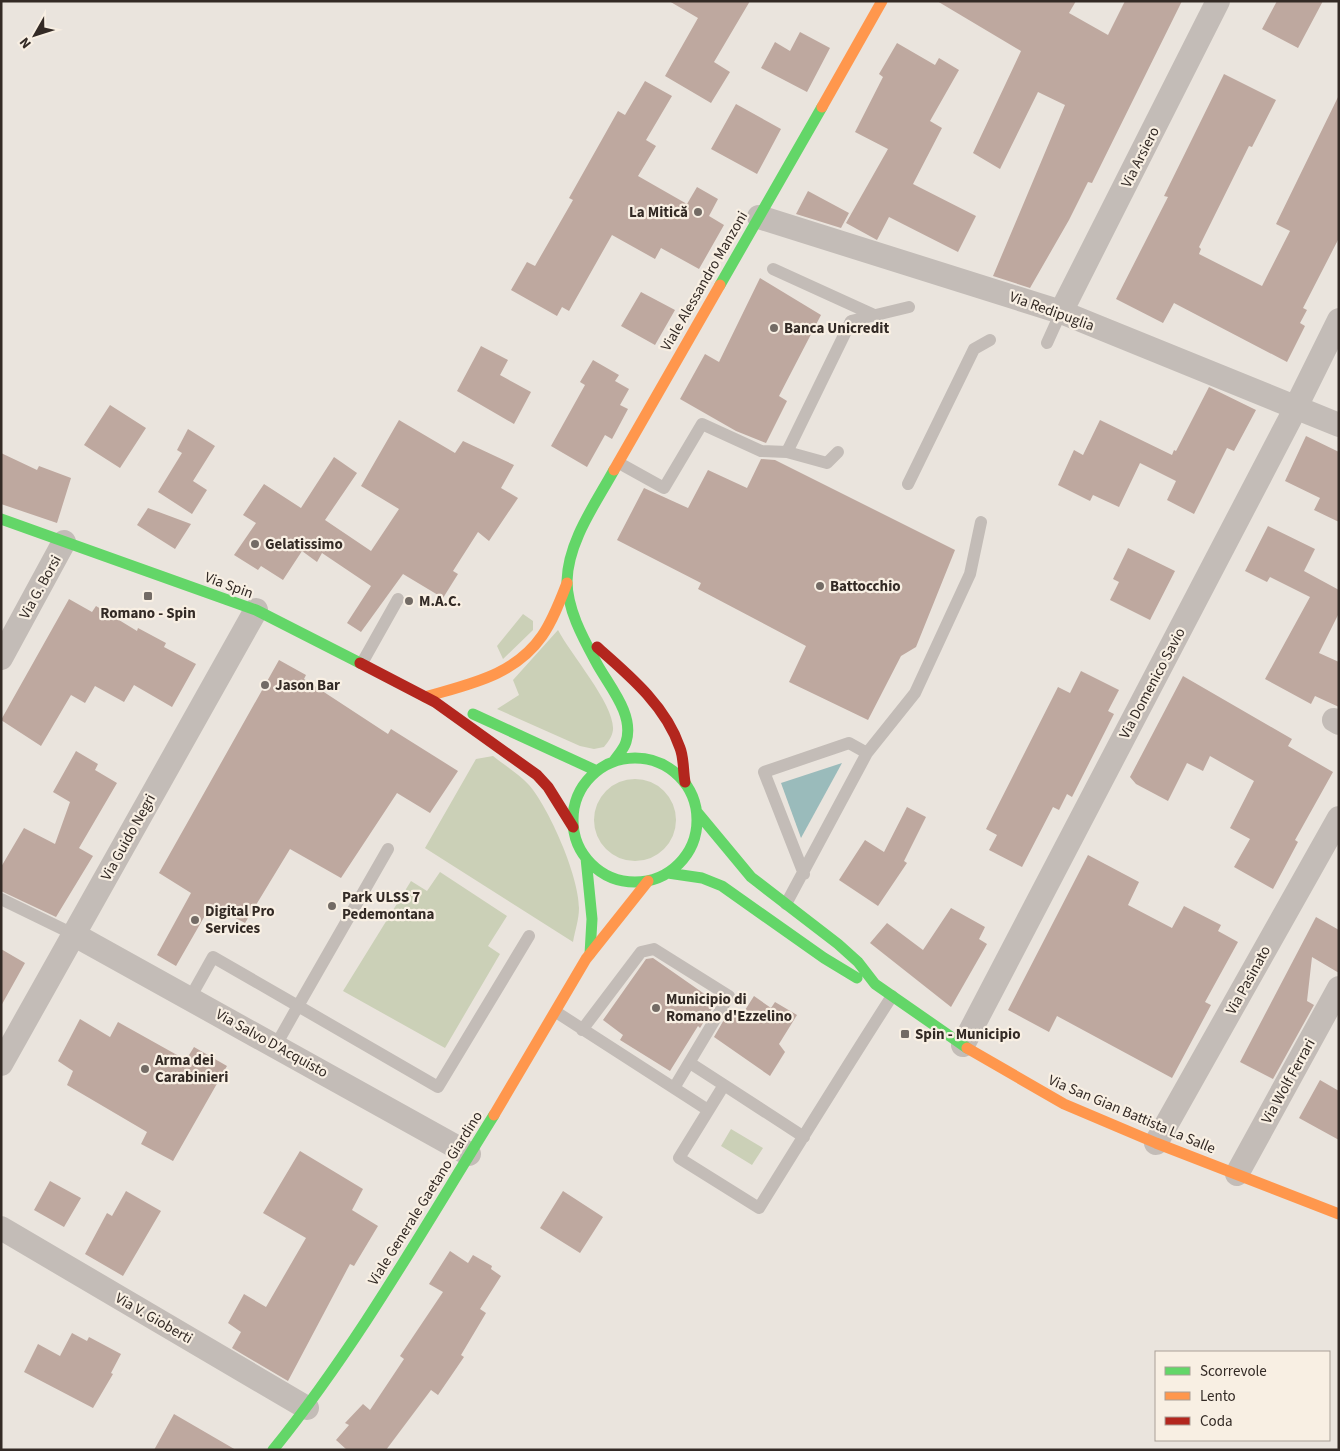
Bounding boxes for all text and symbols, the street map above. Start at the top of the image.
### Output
north arrow [10,10,60,60]
text: N [15,33,36,52]
street label: Via Arsiero [1116,123,1165,191]
place label: La Mitică [629,202,688,223]
marker: La Mitică [692,206,704,218]
street label: Viale Alessandro Manzoni [656,207,753,355]
street label: Via Redipuglia [1006,286,1097,337]
place label: Banca Unicredit [784,318,889,339]
marker: Banca Unicredit [768,322,780,334]
place label: Gelatissimo [265,534,343,555]
marker: Gelatissimo [249,538,261,550]
street label: Via G. Borsi [14,552,67,623]
street label: Via Spin [202,567,256,604]
place label: Battocchio [830,576,901,597]
marker: Battocchio [814,580,826,592]
marker: Romano - Spin [142,590,154,602]
place label: M.A.C. [419,591,461,612]
marker: M.A.C. [403,595,415,607]
place label: Romano - Spin [100,603,196,624]
street label: Via Domenico Savio [1114,624,1191,743]
place label: Jason Bar [275,675,340,696]
marker: Jason Bar [259,679,271,691]
street label: Via Guido Negri [96,790,161,884]
place label: Park ULSS 7 Pedemontana [342,887,434,925]
marker: Park ULSS 7 Pedemontana [326,900,338,912]
place label: Digital Pro Services [205,901,275,939]
marker: Digital Pro Services [189,914,201,926]
street label: Via Pasinato [1221,942,1276,1019]
place label: Municipio di Romano d'Ezzelino [666,989,792,1027]
marker: Municipio di Romano d'Ezzelino [650,1002,662,1014]
street label: Via Salvo D'Acquisto [212,1004,332,1083]
place label: Spin - Municipio [915,1024,1021,1045]
marker: Spin - Municipio [899,1028,911,1040]
street label: Via Wolf Ferrari [1256,1035,1320,1128]
place label: Arma dei Carabinieri [154,1050,228,1088]
marker: Arma dei Carabinieri [139,1063,151,1075]
street label: Via San Gian Battista La Salle [1045,1070,1219,1159]
street label: Viale Generale Gaetano Giardino [363,1107,488,1289]
street label: Via V. Gioberti [111,1288,196,1349]
legend [1155,1351,1330,1441]
text: Scorrevole [1200,1361,1267,1382]
text: Lento [1200,1386,1236,1407]
text: Coda [1200,1411,1233,1432]

